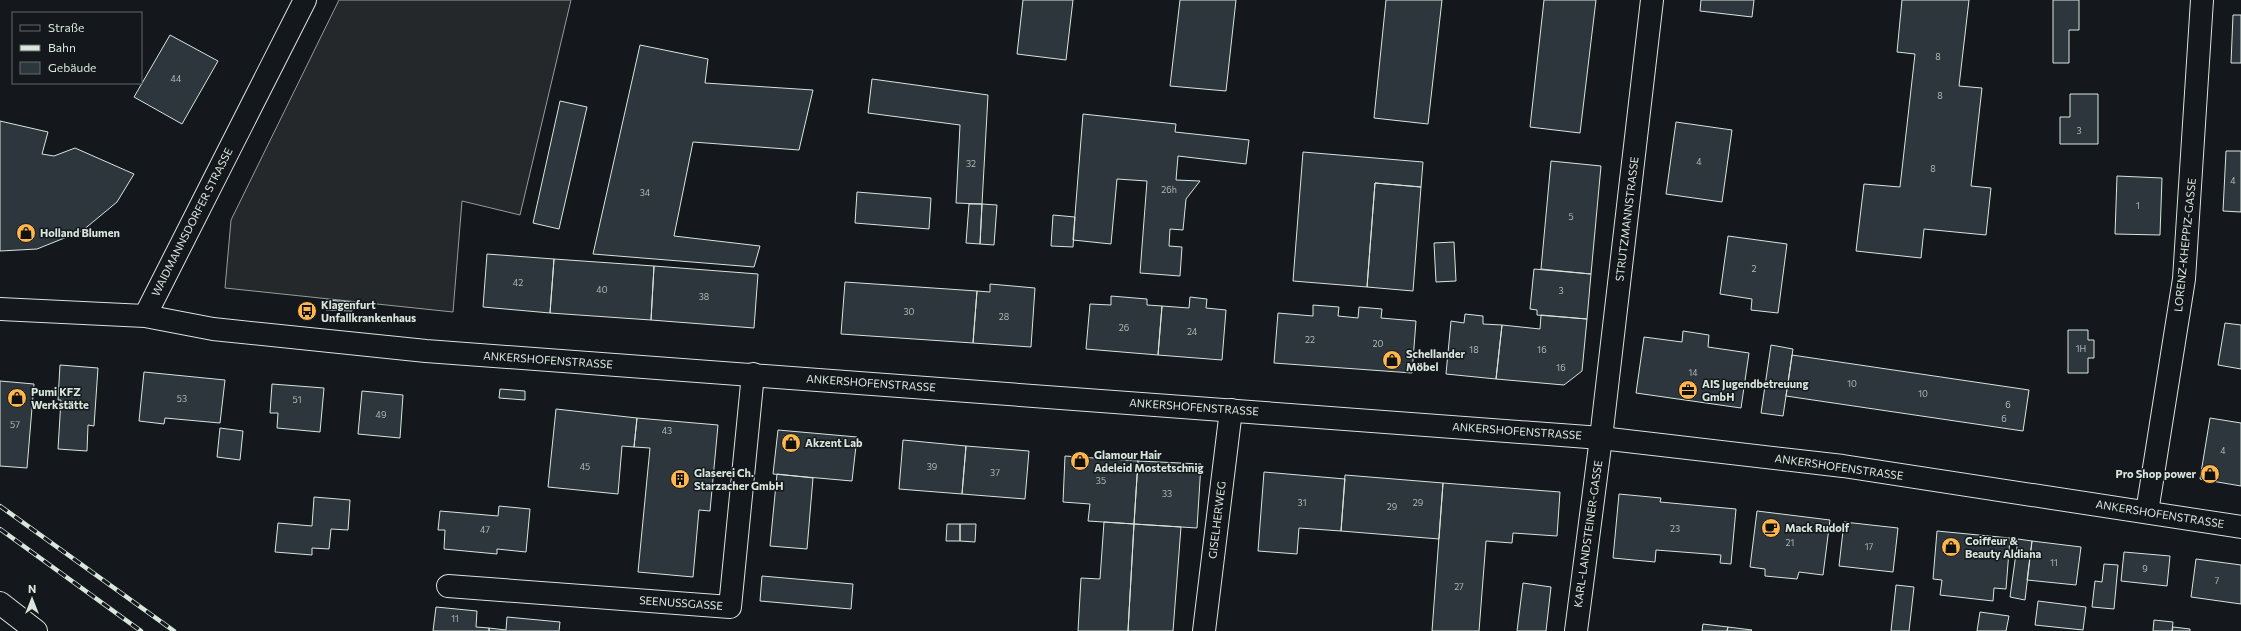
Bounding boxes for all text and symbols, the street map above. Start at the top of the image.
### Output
legend [12,12,142,84]
text: Straße [48,20,84,34]
text: Bahn [48,40,76,54]
house number: 8 [1935,51,1941,62]
text: Gebäude [48,60,96,74]
house number: 44 [171,73,182,84]
house number: 8 [1937,90,1943,101]
house number: 3 [2076,125,2082,136]
street label: WAIDMANNSDORFER STRASSE [148,145,235,298]
street label: STRUTZMANNSTRASSE [1612,156,1641,282]
house number: 4 [1696,156,1702,167]
house number: 32 [966,158,976,169]
house number: 8 [1930,163,1936,174]
house number: 4 [2230,175,2236,186]
street label: LORENZ-KHEPPIZ-GASSE [2171,177,2198,312]
house number: 26h [1161,184,1177,195]
house number: 34 [640,187,651,198]
house number: 1 [2136,200,2140,211]
house number: 5 [1568,211,1574,222]
shop icon: Holland Blumen [15,222,37,244]
place label: Holland Blumen [40,226,120,239]
house number: 2 [1752,263,1757,274]
house number: 42 [513,277,523,288]
house number: 40 [596,284,608,295]
house number: 3 [1558,285,1564,296]
house number: 38 [699,291,709,302]
place label: Klagenfurt Unfallkrankenhaus [321,298,416,324]
bus stop icon: Klagenfurt Unfallkrankenhaus [296,300,318,322]
house number: 30 [903,306,915,317]
house number: 28 [999,311,1009,322]
house number: 26 [1119,322,1129,333]
house number: 24 [1187,326,1198,337]
house number: 22 [1305,334,1315,345]
house number: 20 [1373,338,1384,349]
house number: 1H [2076,343,2086,354]
house number: 18 [1469,344,1479,355]
house number: 16 [1537,344,1547,355]
place label: Schellander Möbel [1406,347,1465,373]
street label: ANKERSHOFENSTRASSE [483,348,613,371]
shop icon: Schellander Möbel [1381,349,1403,371]
house number: 16 [1556,362,1566,373]
house number: 14 [1688,367,1698,378]
street label: ANKERSHOFENSTRASSE [806,371,936,394]
place label: AIS Jugendbetreuung GmbH [1702,377,1808,403]
house number: 10 [1847,378,1857,389]
office icon: AIS Jugendbetreuung GmbH [1677,379,1699,401]
place label: Pumi KFZ Werkstätte [31,385,89,411]
shop icon: Pumi KFZ Werkstätte [6,387,28,409]
house number: 10 [1918,388,1928,399]
house number: 53 [177,393,187,404]
house number: 51 [292,394,302,405]
street label: ANKERSHOFENSTRASSE [1129,395,1259,418]
house number: 6 [2005,399,2011,410]
house number: 49 [376,409,386,420]
house number: 6 [2001,413,2007,424]
house number: 57 [10,419,20,430]
street label: ANKERSHOFENSTRASSE [1452,419,1582,442]
house number: 43 [662,425,672,436]
shop icon: Akzent Lab [780,432,802,454]
place label: Akzent Lab [805,436,863,449]
house number: 4 [2220,445,2226,456]
place label: Glamour Hair Adeleid Mostetschnig [1094,448,1204,474]
shop icon: Glamour Hair Adeleid Mostetschnig [1069,450,1091,472]
street label: ANKERSHOFENSTRASSE [1774,451,1904,482]
street label: KARL-LANDSTEINER-GASSE [1571,460,1604,608]
house number: 45 [580,461,590,472]
house number: 39 [927,461,937,472]
shop icon: Pro Shop power [2199,463,2221,485]
place label: Glaserei Ch. Starzacher GmbH [694,466,783,492]
house number: 37 [990,467,1000,478]
place label: Pro Shop power [2116,467,2196,480]
building icon: Glaserei Ch. Starzacher GmbH [669,468,691,490]
house number: 35 [1096,475,1106,486]
street label: GISELHERWEG [1205,480,1228,560]
house number: 33 [1162,488,1172,499]
house number: 31 [1298,497,1306,508]
house number: 29 [1413,497,1423,508]
street label: ANKERSHOFENSTRASSE [2095,497,2225,530]
house number: 29 [1387,501,1397,512]
cafe icon: Mack Rudolf [1760,517,1782,539]
place label: Mack Rudolf [1785,521,1850,534]
house number: 23 [1670,523,1680,534]
house number: 47 [480,524,490,535]
place label: Coiffeur & Beauty Aldiana [1965,534,2041,560]
shop icon: Coiffeur & Beauty Aldiana [1940,536,1962,558]
house number: 21 [1786,537,1794,548]
house number: 17 [1865,541,1874,552]
house number: 11 [2050,557,2058,568]
house number: 9 [2142,563,2148,574]
house number: 7 [2215,575,2220,586]
north arrow [12,579,52,619]
house number: 27 [1454,581,1464,592]
text: N [28,582,36,595]
street label: SEENUSSGASSE [639,593,723,612]
house number: 11 [451,613,459,624]

